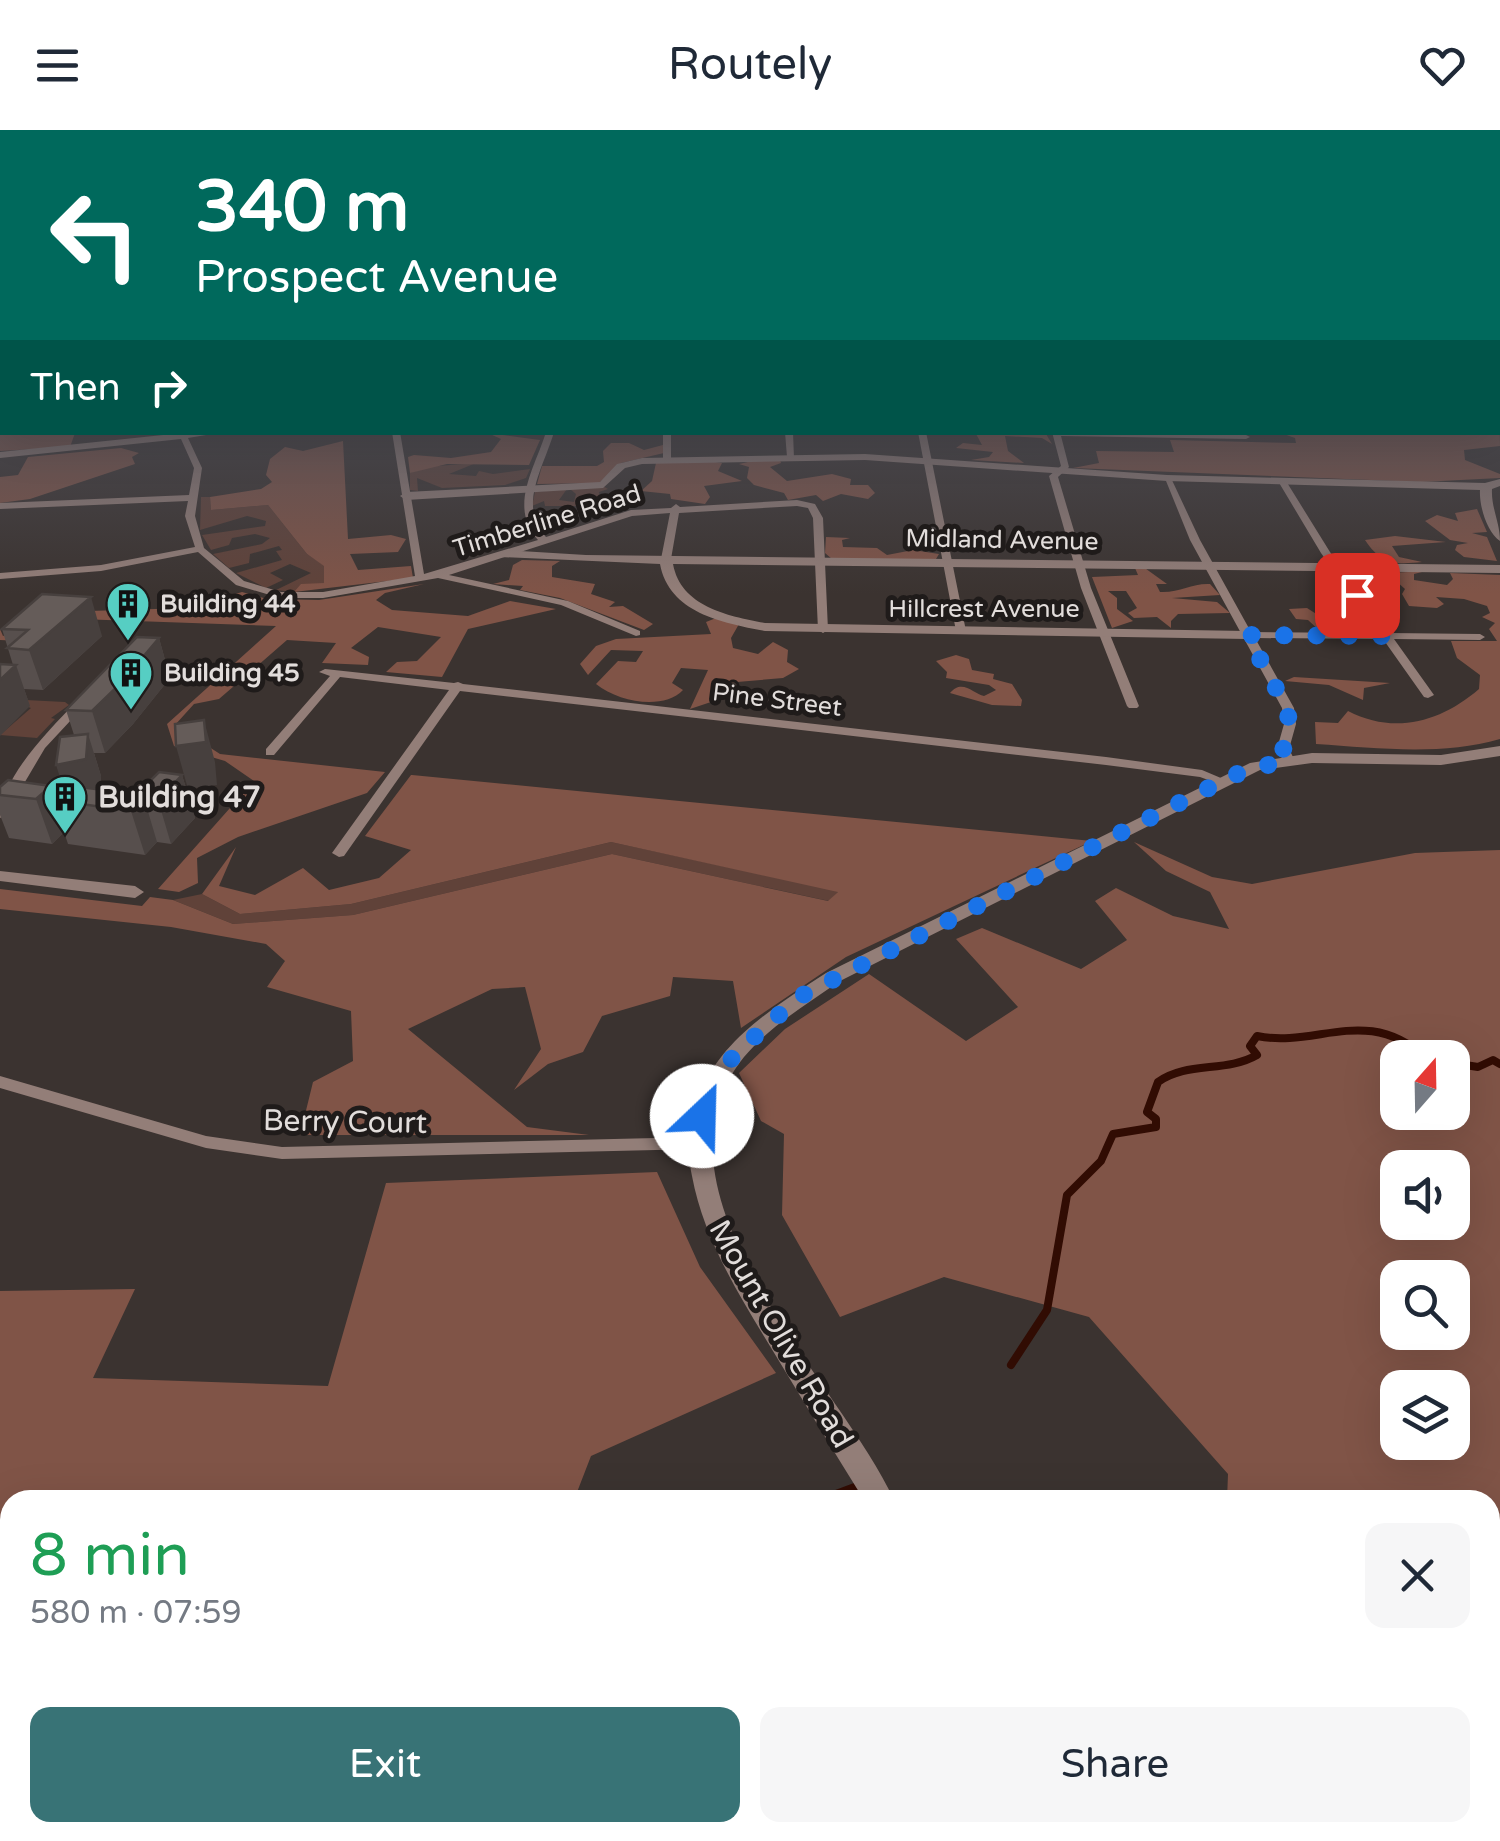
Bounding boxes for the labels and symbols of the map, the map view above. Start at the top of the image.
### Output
street label: Timberline Road [449,478,645,564]
street label: Midland Avenue [905,523,1099,557]
pin [1315,553,1400,638]
building icon: Building 44 [105,581,151,642]
place label: Building 44 [160,589,296,619]
street label: Hillcrest Avenue [888,594,1080,624]
building icon: Building 45 [108,650,154,711]
place label: Building 45 [164,658,300,688]
street label: Pine Street [711,677,844,723]
building icon: Building 47 [42,774,88,835]
place label: Building 47 [98,779,261,816]
north arrow [1380,1040,1470,1130]
position arrow [650,1064,754,1168]
street label: Berry Court [263,1102,427,1142]
street label: Mount Olive Road [701,1213,861,1455]

